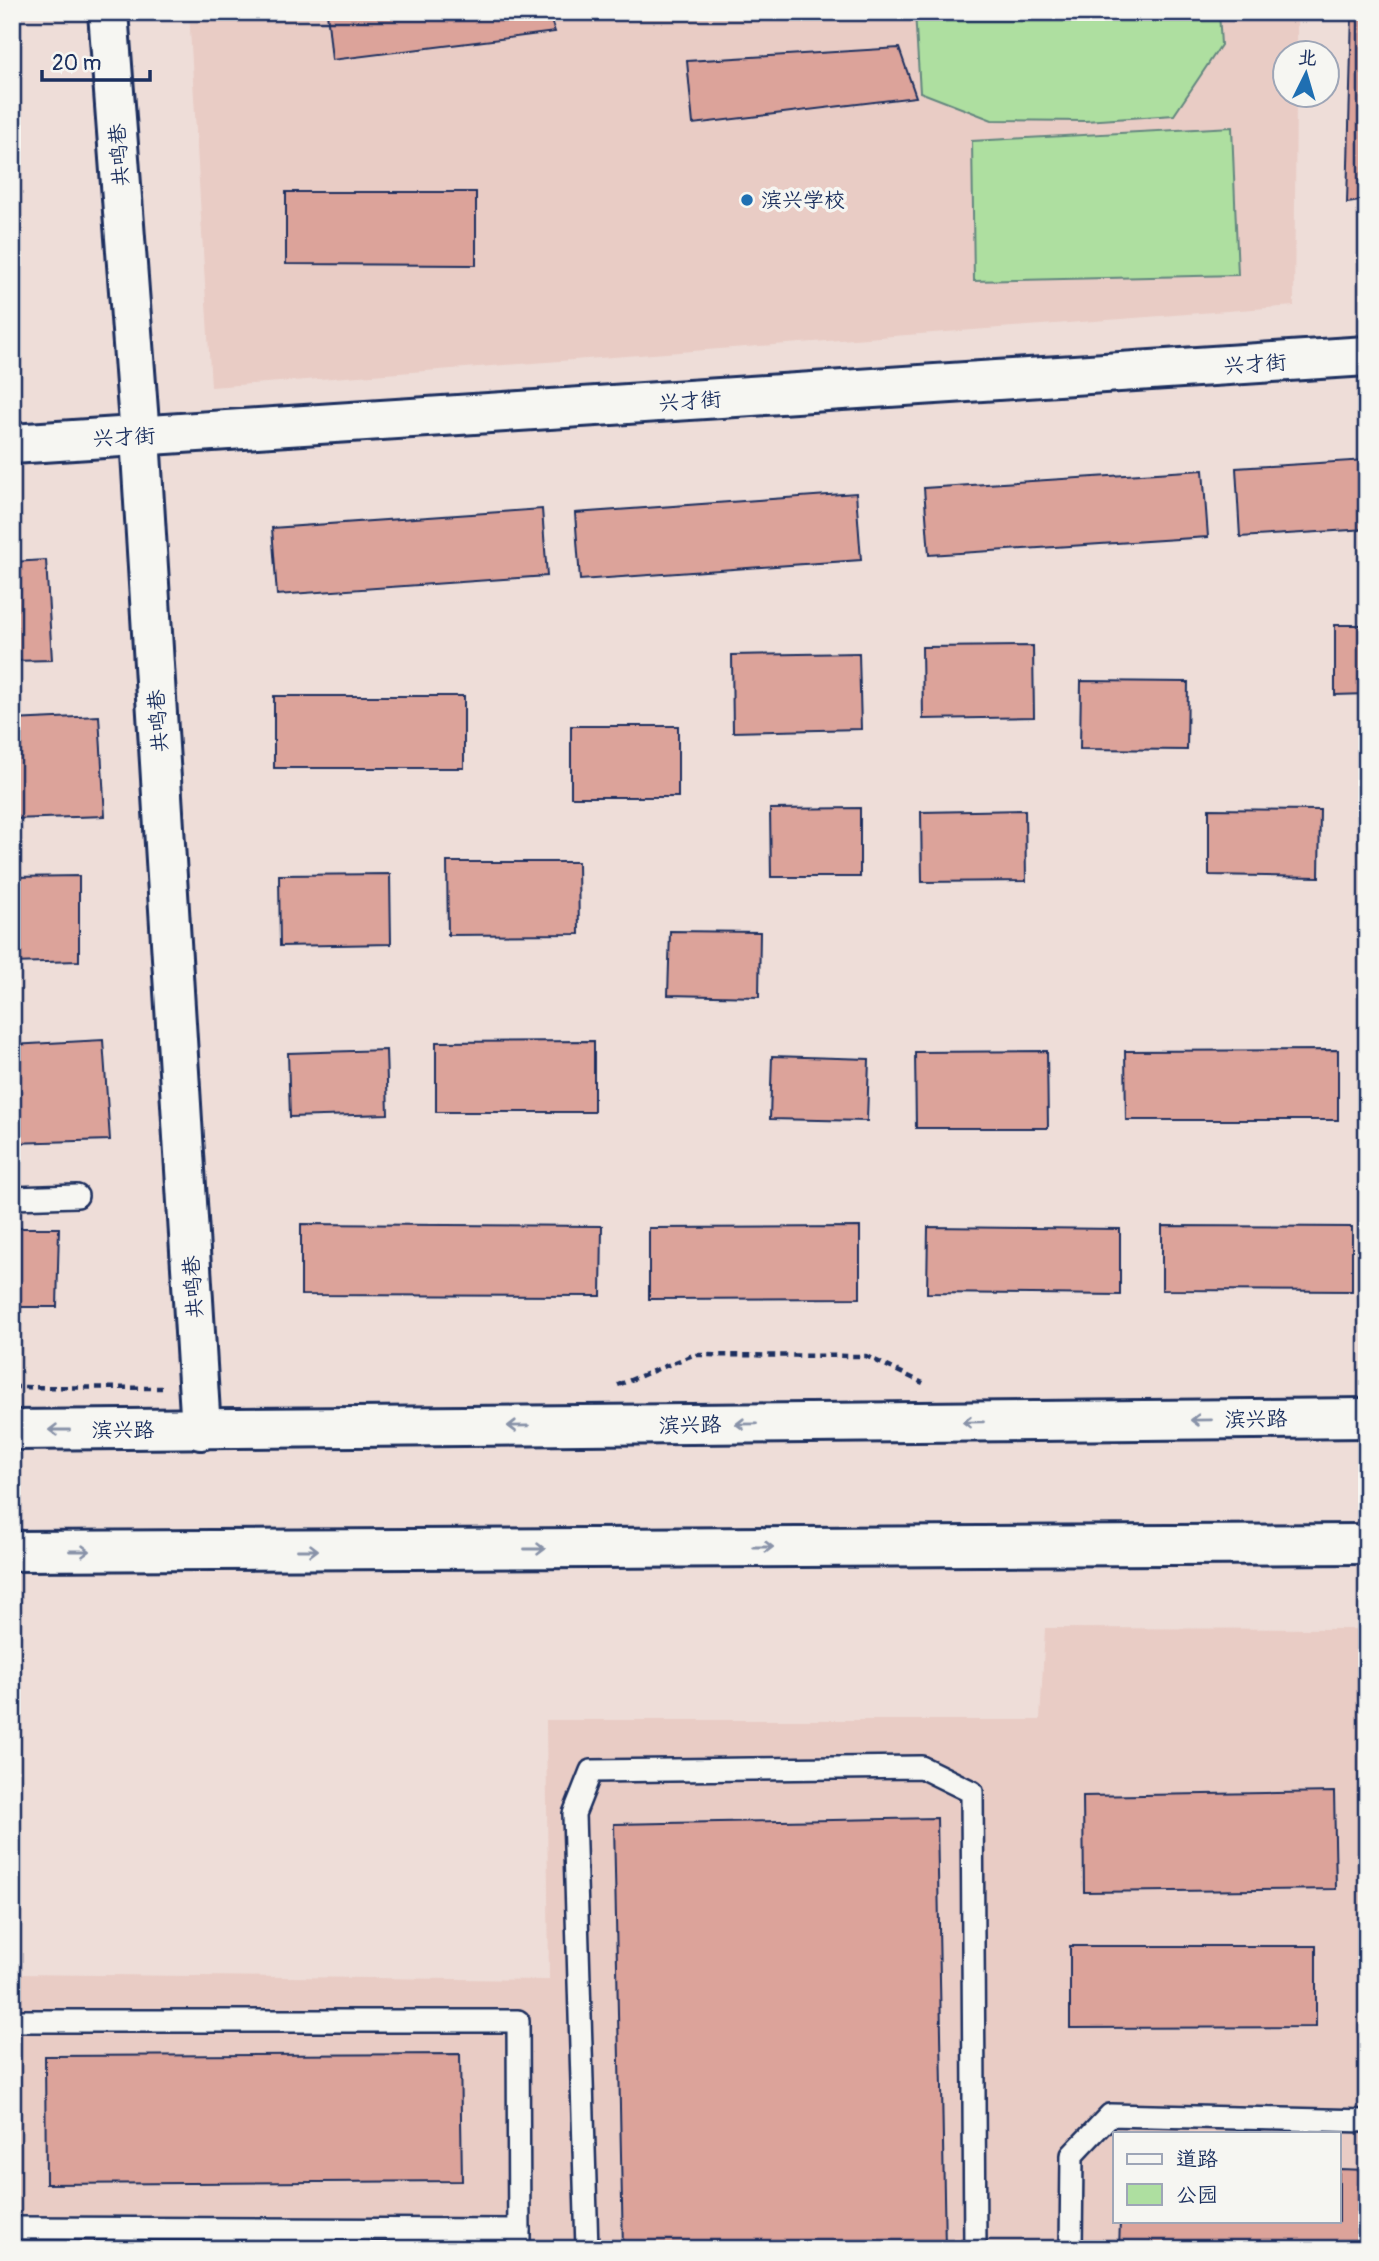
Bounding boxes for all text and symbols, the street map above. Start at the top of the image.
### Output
scale bar [42,38,150,82]
north arrow [1270,38,1340,108]
text: 北 [1297,45,1318,71]
text: 20 m [52,50,101,77]
street label: 共鸣巷 [104,123,135,187]
place label: 滨兴学校 [761,187,845,214]
marker: 滨兴学校 [739,192,755,208]
street label: 兴才街 [1223,349,1287,380]
street label: 兴才街 [658,386,722,417]
street label: 兴才街 [92,422,156,453]
street label: 共鸣巷 [143,689,174,753]
street label: 共鸣巷 [178,1255,209,1319]
street label: 滨兴路 [1224,1405,1288,1434]
street label: 滨兴路 [658,1411,722,1440]
one-way arrow [1189,1413,1212,1427]
one-way arrow [962,1415,985,1429]
street label: 滨兴路 [92,1417,155,1444]
one-way arrow [734,1417,757,1431]
one-way arrow [507,1419,530,1433]
one-way arrow [48,1423,71,1437]
one-way arrow [751,1541,774,1554]
one-way arrow [524,1542,547,1556]
one-way arrow [296,1543,319,1557]
one-way arrow [69,1544,92,1558]
legend [1113,2132,1340,2222]
text: 道路 [1176,2146,1218,2173]
text: 公园 [1176,2182,1218,2209]

